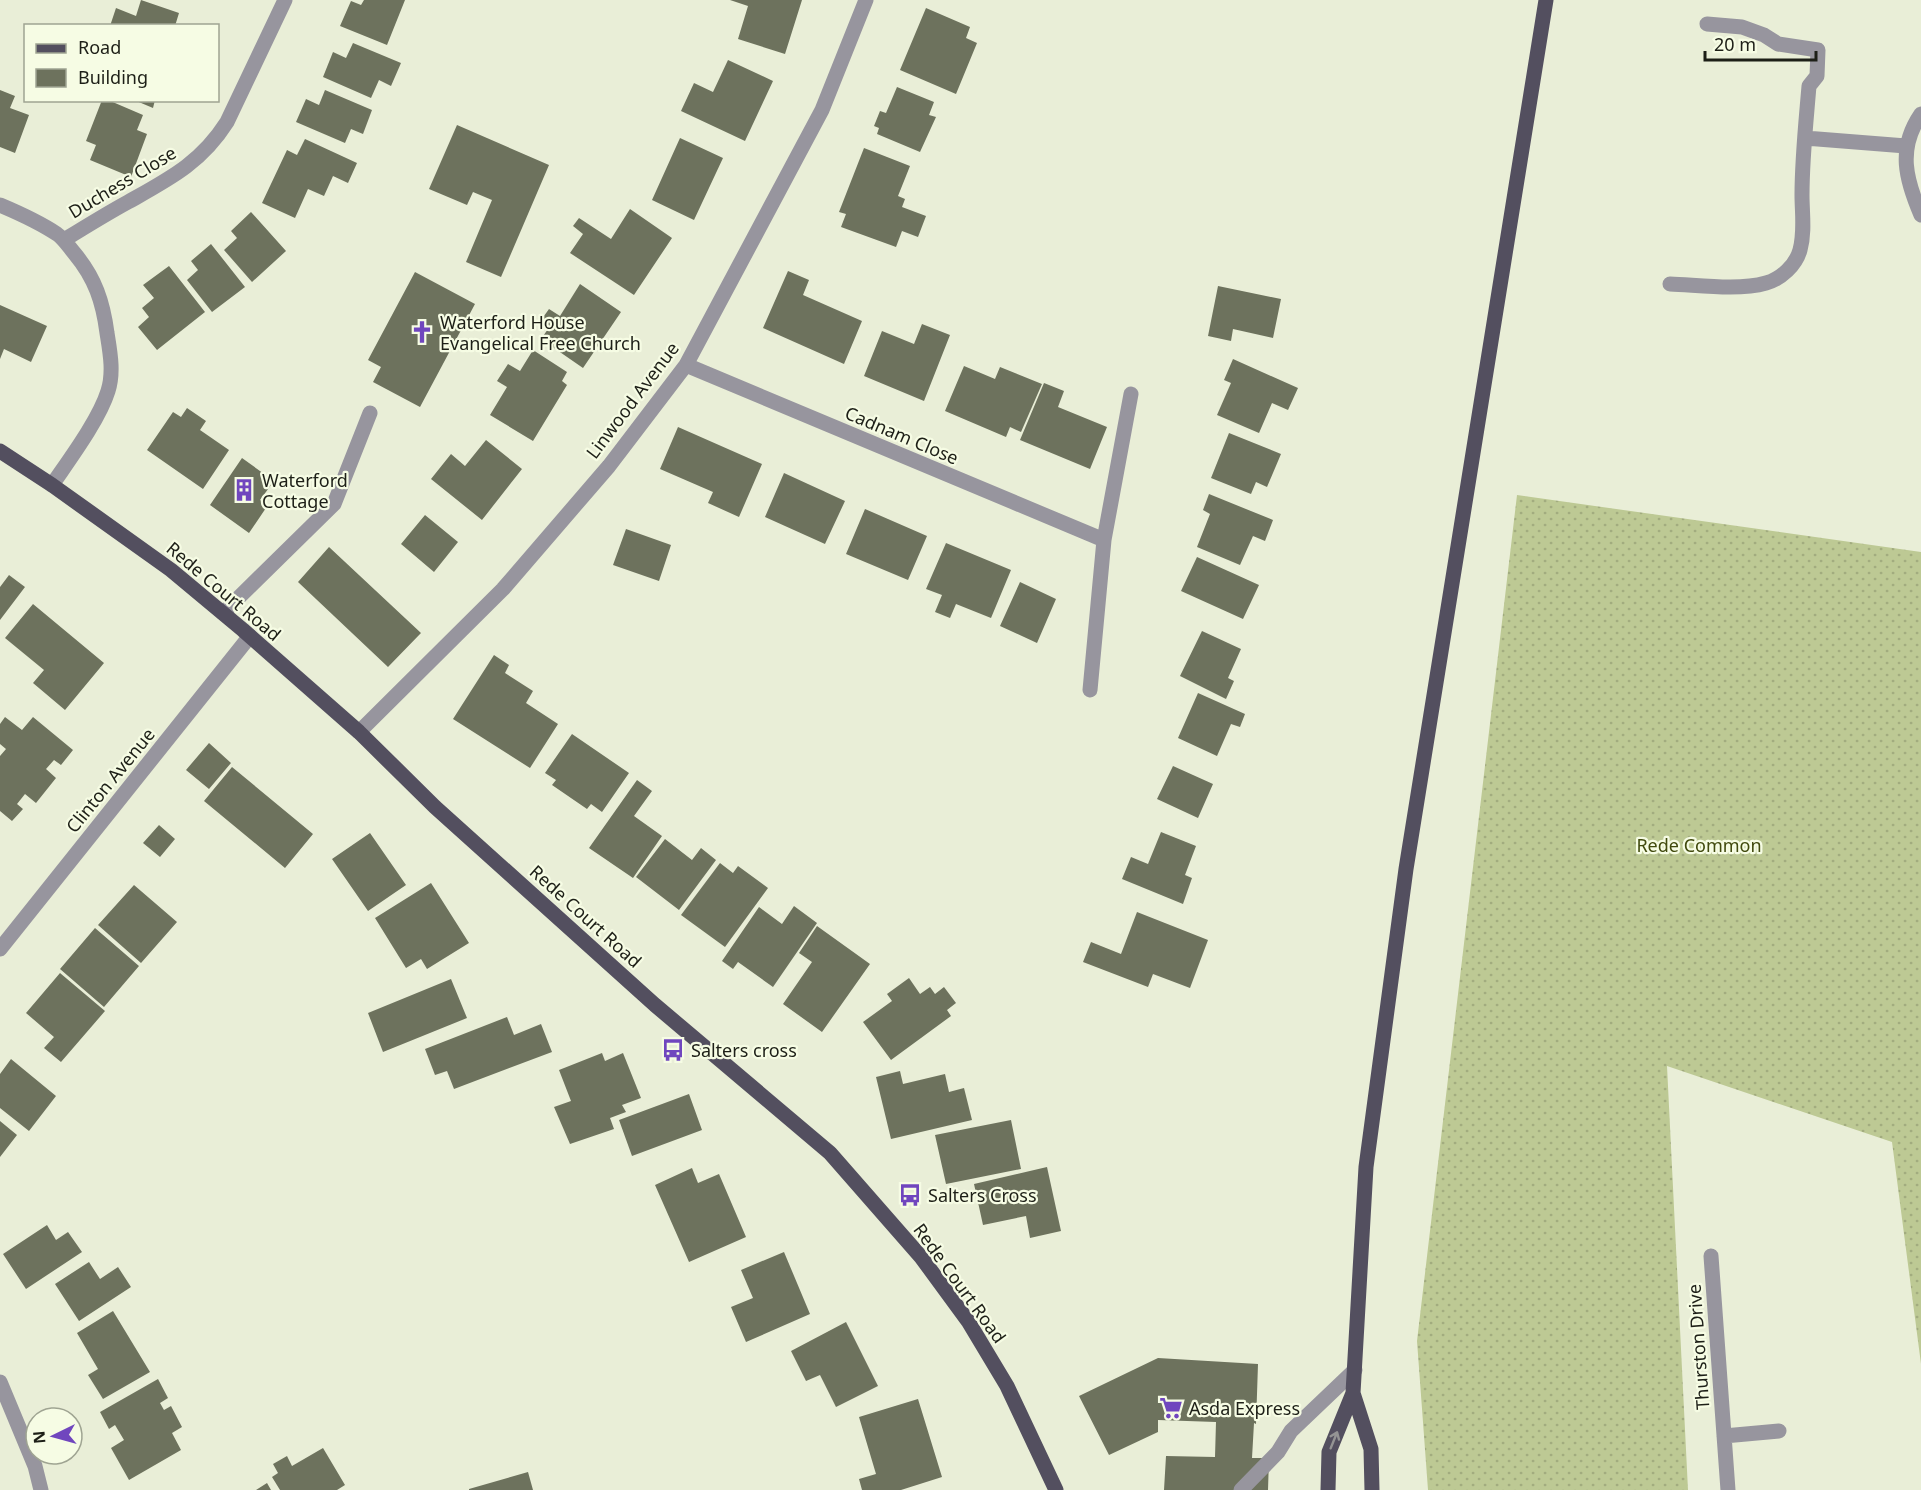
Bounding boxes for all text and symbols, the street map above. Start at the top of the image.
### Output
legend [24,24,219,102]
scale bar [1705,24,1816,62]
text: 20 m [1714,32,1756,56]
text: Road [78,35,121,59]
text: Building [78,65,148,89]
street label: Duchess Close [64,140,180,224]
place label: Waterford House Evangelical Free Church [440,310,641,355]
church icon: Waterford House Evangelical Free Church [409,319,435,345]
street label: Linwood Avenue [580,337,684,463]
street label: Cadnam Close [842,400,962,470]
place label: Waterford Cottage [262,468,348,513]
building icon: Waterford Cottage [231,477,257,503]
street label: Rede Court Road [162,536,286,646]
street label: Clinton Avenue [60,723,160,837]
park label: Rede Common [1636,833,1762,857]
street label: Rede Court Road [525,859,647,973]
bus stop icon: Salters cross [660,1037,686,1063]
place label: Salters cross [691,1038,797,1062]
bus stop icon: Salters Cross [897,1182,923,1208]
place label: Salters Cross [928,1183,1037,1207]
street label: Rede Court Road [908,1218,1012,1348]
street label: Thurston Drive [1682,1283,1714,1411]
supermarket icon: Asda Express [1158,1395,1184,1421]
place label: Asda Express [1189,1396,1300,1420]
north arrow [24,1406,84,1466]
text: N [28,1430,51,1445]
one-way arrow [1329,1431,1340,1450]

